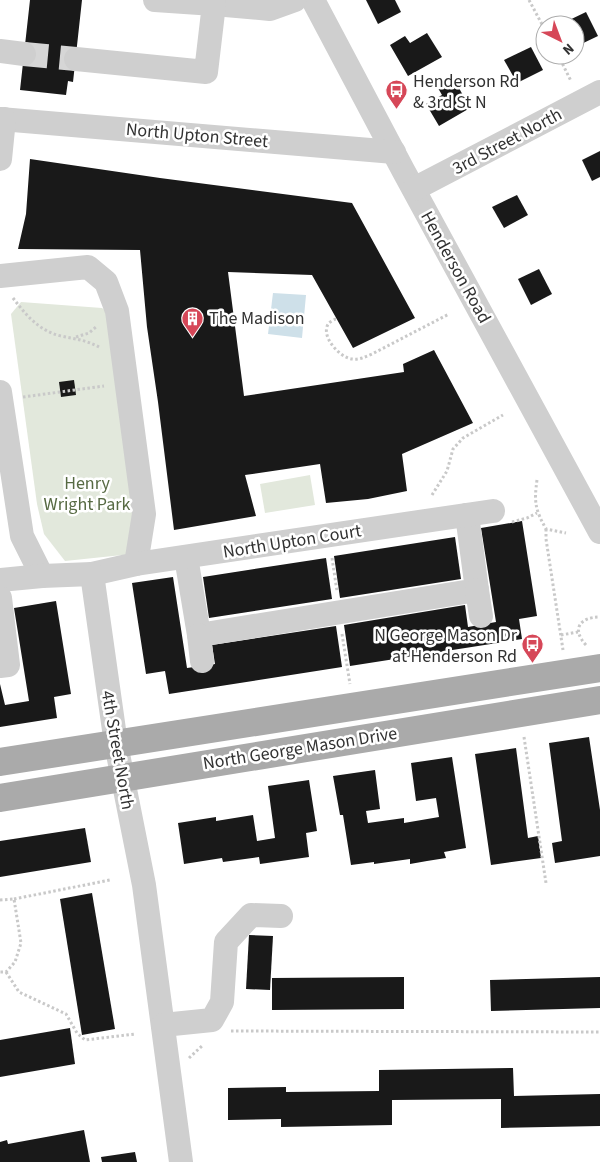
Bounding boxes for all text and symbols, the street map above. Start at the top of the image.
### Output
north arrow [535,15,585,65]
text: N [558,38,578,59]
place label: Henderson Rd & 3rd St N [413,69,519,115]
bus stop icon: Henderson Rd & 3rd St N [385,79,409,110]
street label: 3rd Street North [448,102,566,181]
street label: North Upton Street [125,117,269,154]
street label: Henderson Road [414,207,497,328]
building icon: The Madison [181,306,205,337]
place label: The Madison [209,306,305,331]
park label: Henry Wright Park [43,471,131,517]
street label: North Upton Court [221,518,363,565]
place label: N George Mason Dr at Henderson Rd [374,623,518,669]
bus stop icon: N George Mason Dr at Henderson Rd [521,633,545,664]
street label: 4th Street North [95,689,140,812]
street label: North George Mason Drive [201,721,399,776]

